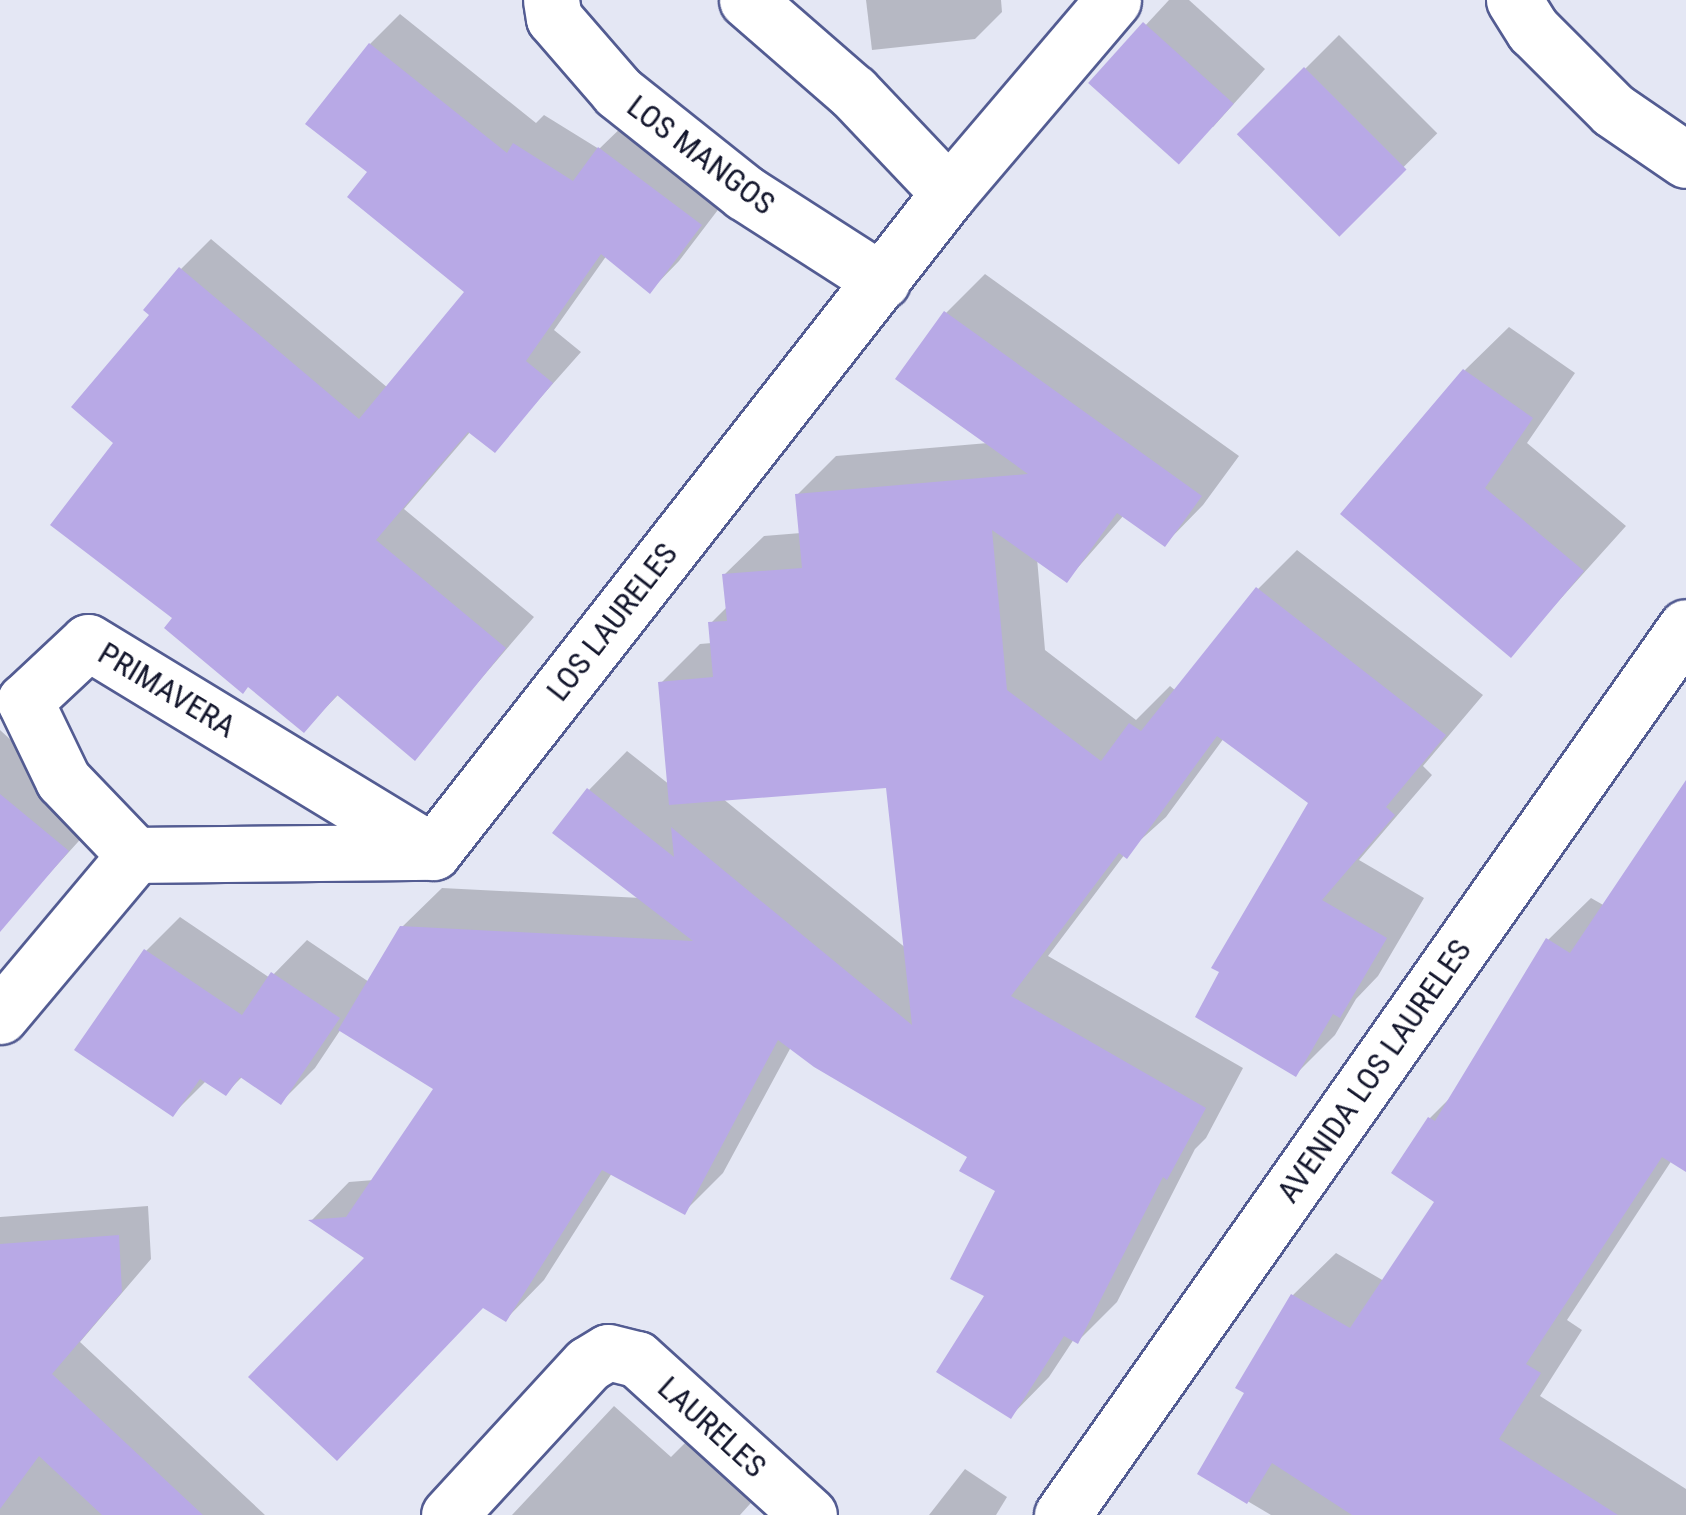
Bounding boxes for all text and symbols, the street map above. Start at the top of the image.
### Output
street label: LOS MANGOS [620,87,782,223]
street label: LOS LAURELES [538,535,686,709]
street label: PRIMAVERA [91,634,243,746]
street label: AVENIDA LOS LAURELES [1269,932,1479,1210]
street label: LAURELES [650,1368,774,1486]

